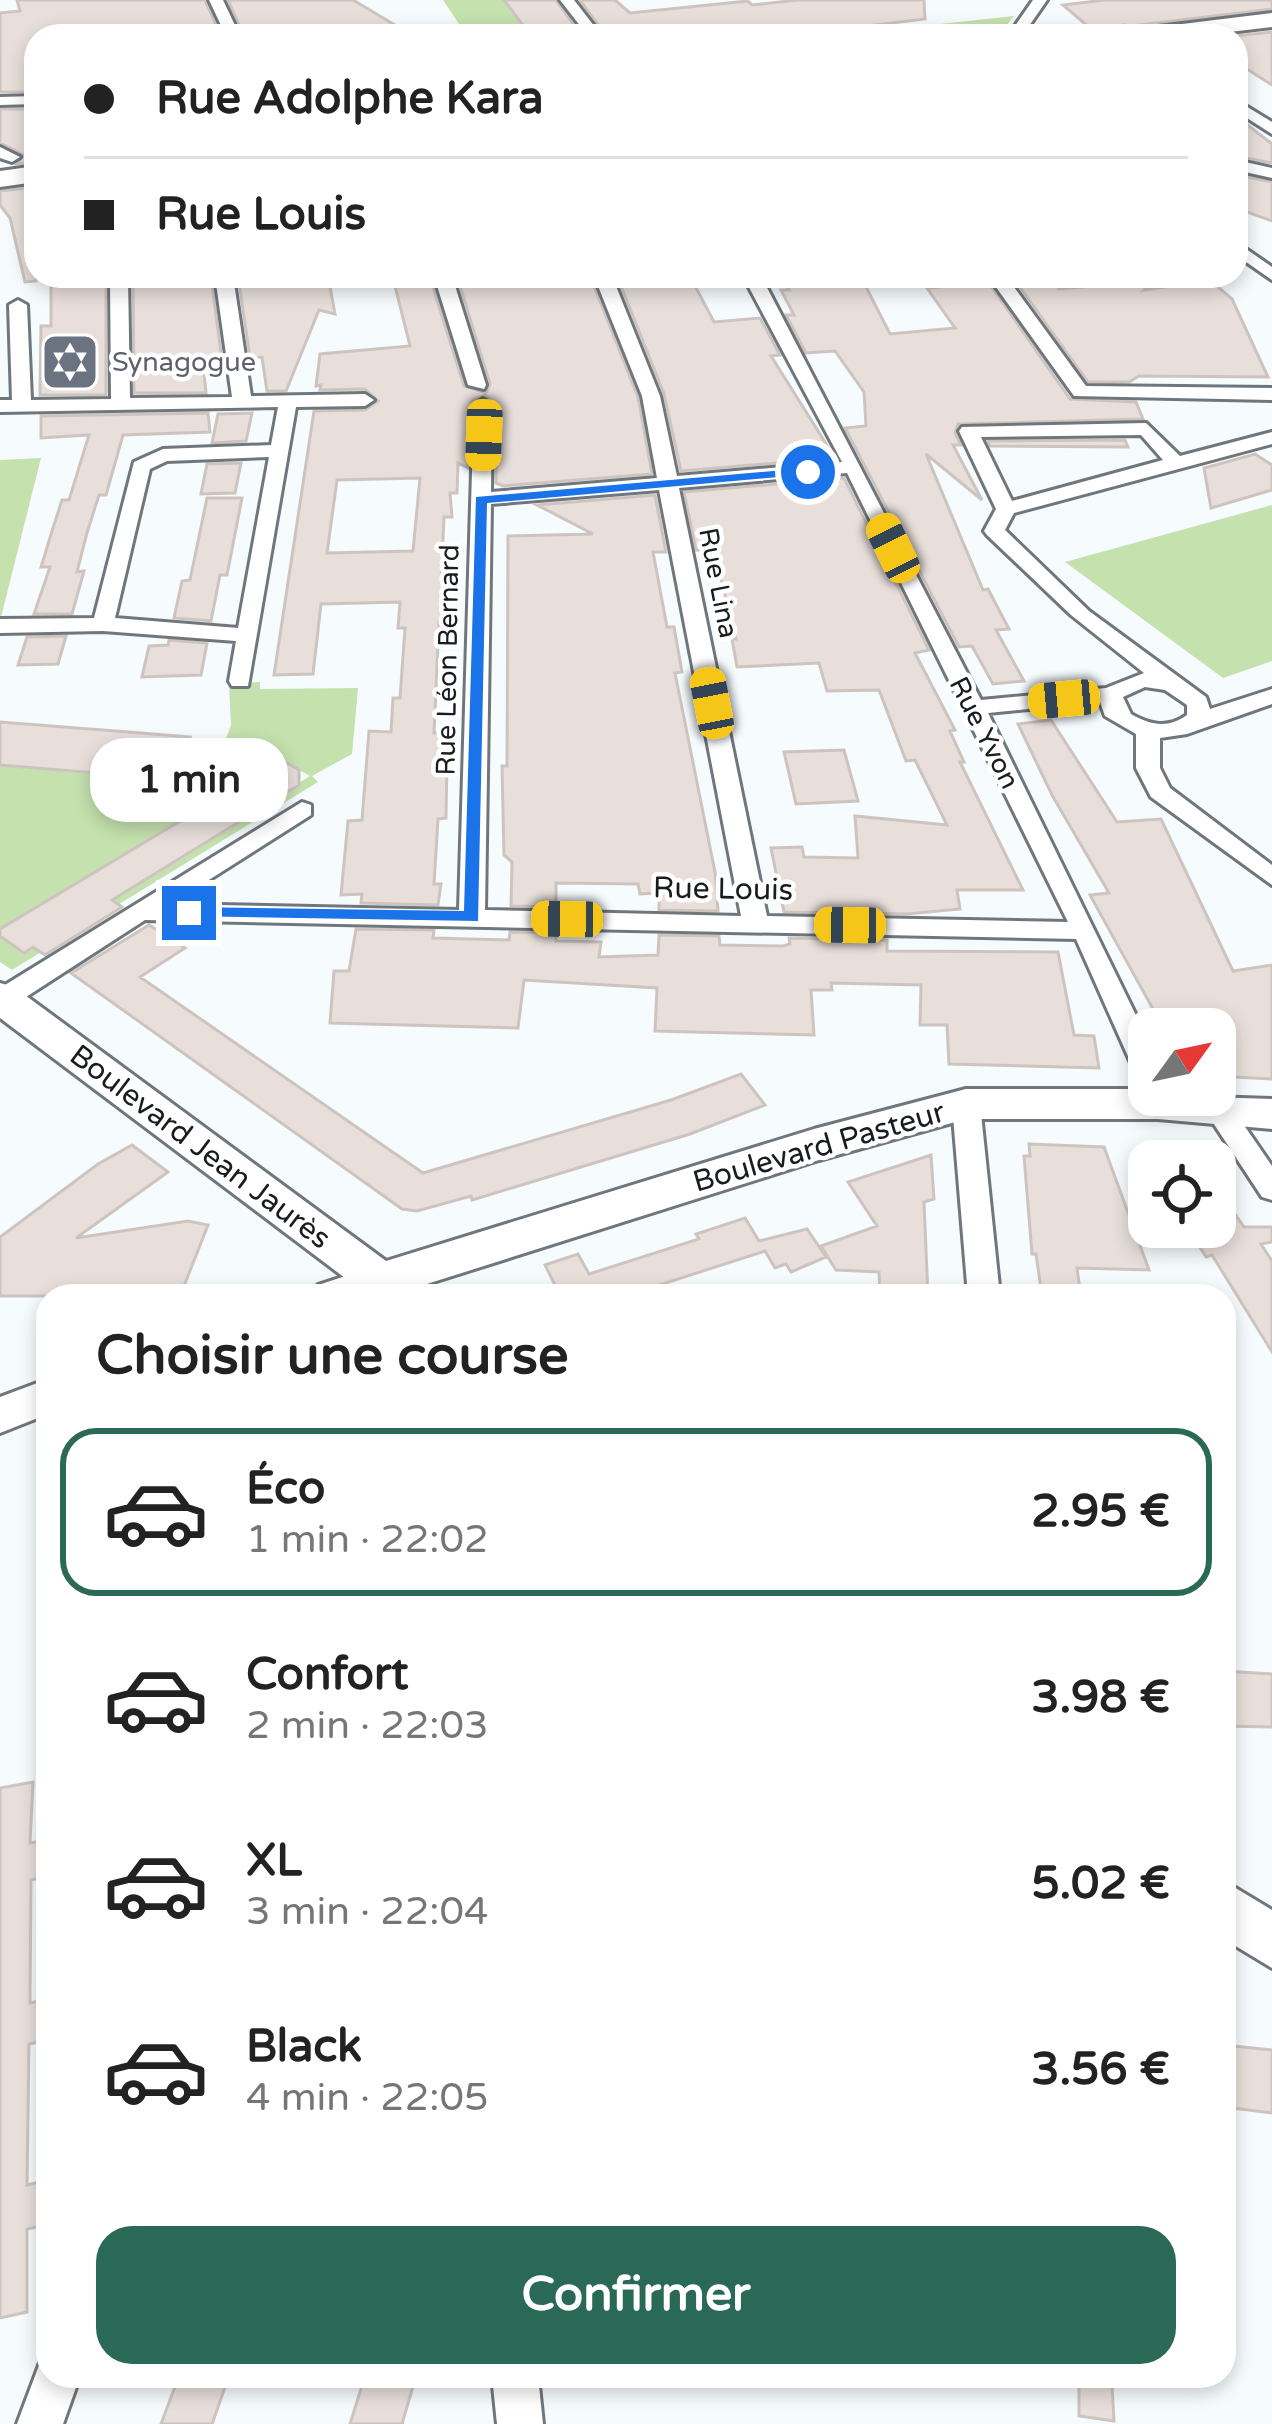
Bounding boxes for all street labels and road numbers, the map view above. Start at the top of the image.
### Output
street label: Rue Lina [691,525,745,641]
street label: Rue Léon Bernard [429,544,467,776]
street label: Rue Yvon [942,671,1026,795]
street label: Rue Louis [653,869,793,909]
street label: Boulevard Jean Jaurès [62,1037,338,1257]
street label: Boulevard Pasteur [689,1093,950,1201]

